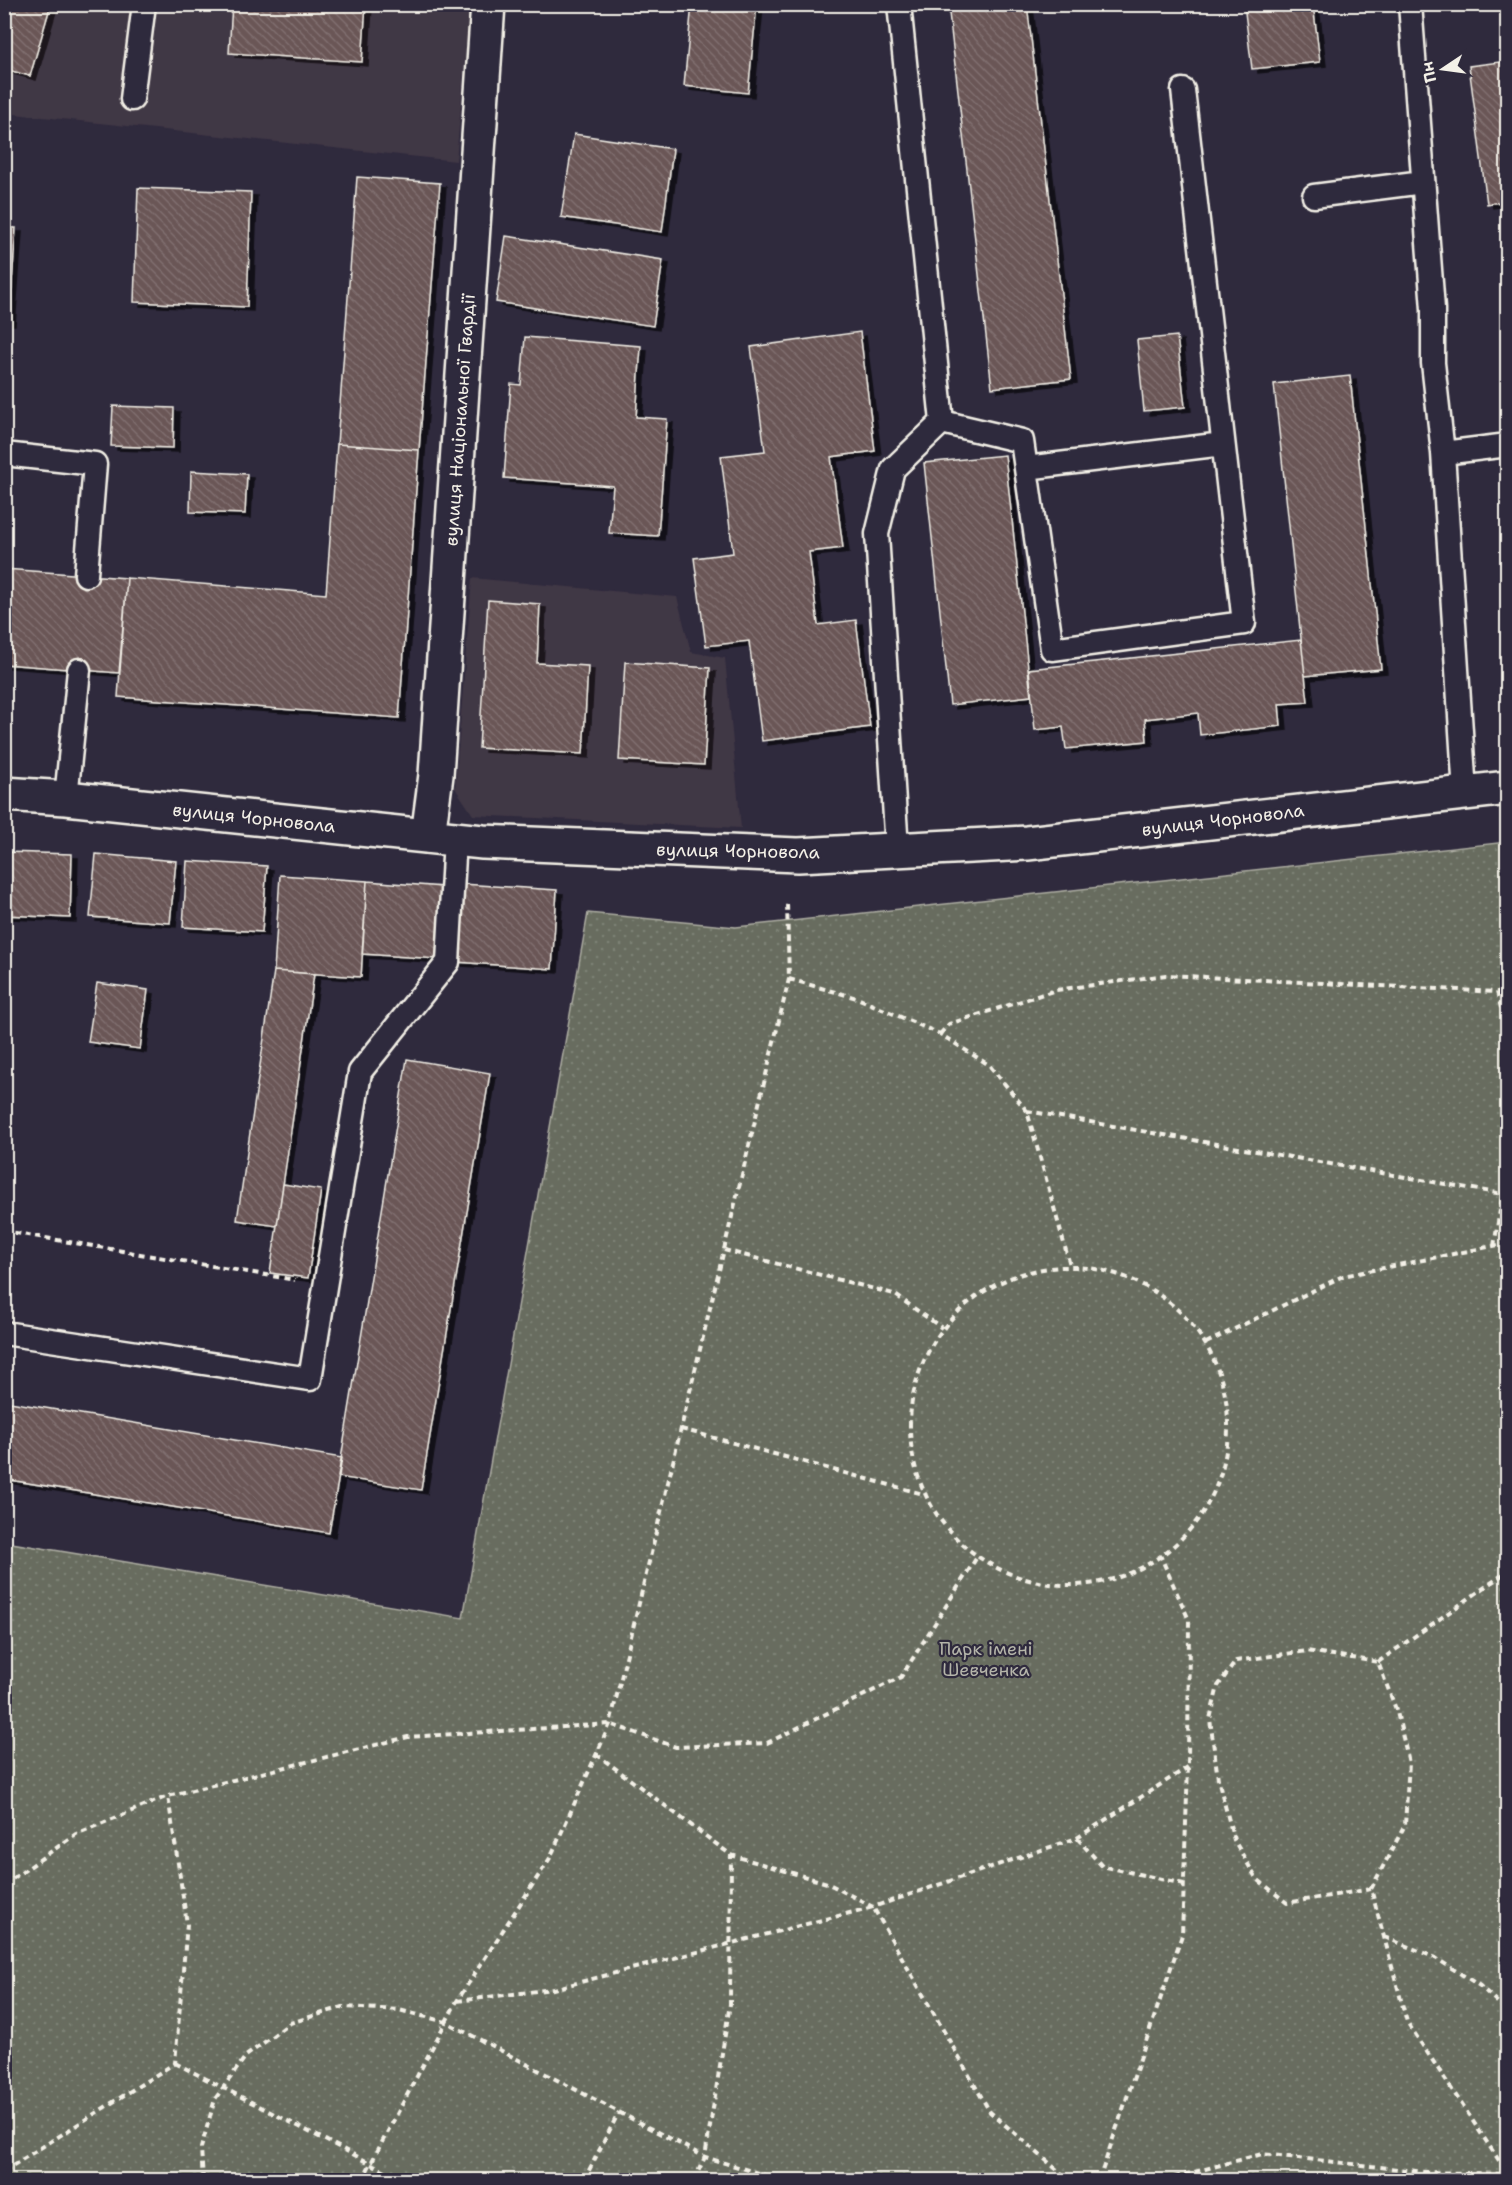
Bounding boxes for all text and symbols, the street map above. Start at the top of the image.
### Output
north arrow [1413,39,1473,99]
text: Пн [1416,60,1441,85]
street label: вулиця Національної Гвардії [439,292,481,547]
street label: вулиця Чорновола [171,798,337,838]
street label: вулиця Чорновола [1140,798,1306,842]
street label: вулиця Чорновола [656,838,820,864]
park label: Парк імені Шевченка [939,1637,1033,1682]

